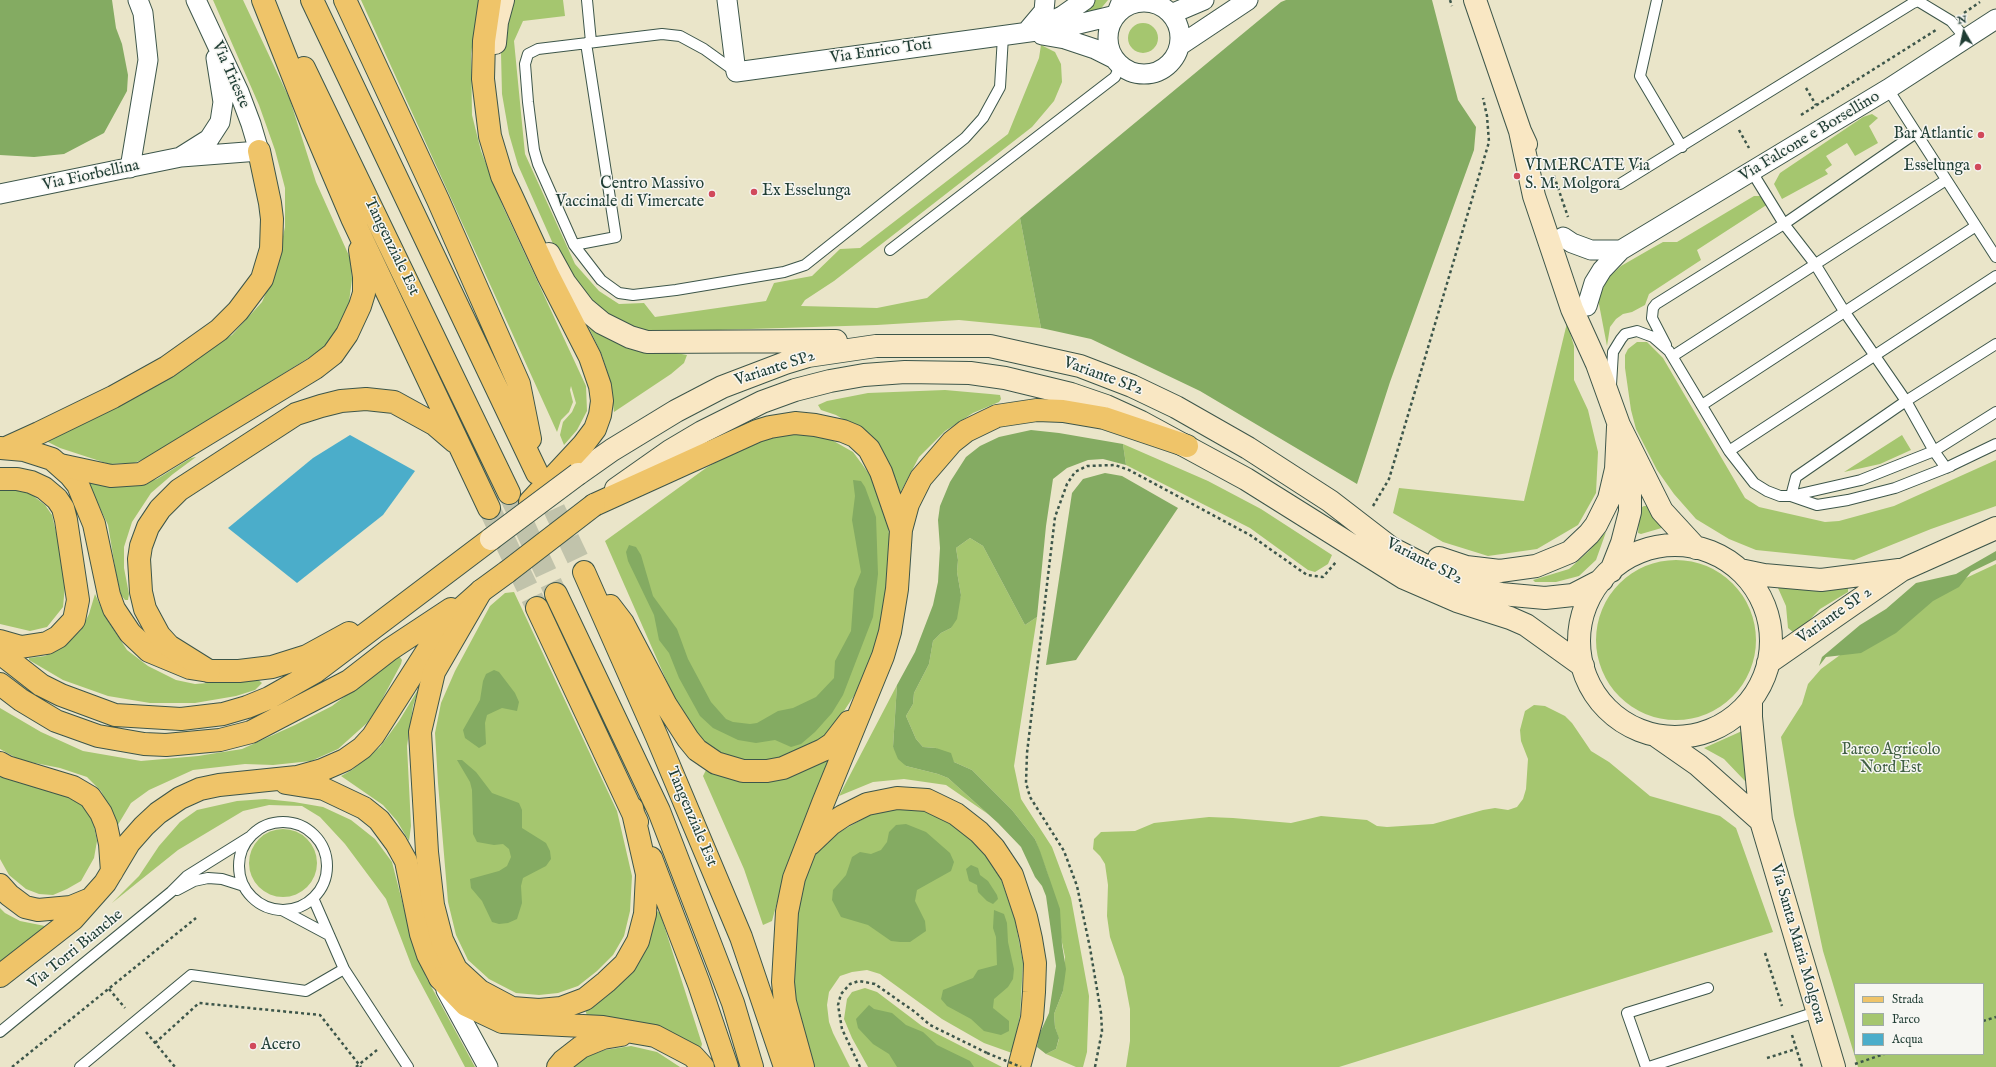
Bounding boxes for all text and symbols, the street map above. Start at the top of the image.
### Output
north arrow [1944,12,1984,52]
text: N [1956,12,1968,28]
street label: Via Enrico Toti [829,35,933,69]
street label: Via Trieste [207,38,253,112]
street label: Via Falcone e Borsellino [1736,88,1884,186]
place label: Bar Atlantic [1893,125,1973,145]
marker: Bar Atlantic [1976,130,1986,140]
street label: Via Fiorbellina [41,156,141,196]
place label: VIMERCATE Via S. M. Molgora [1525,157,1650,195]
place label: Esselunga [1904,157,1970,177]
marker: Esselunga [1973,162,1983,172]
marker: VIMERCATE Via S. M. Molgora [1512,171,1522,181]
place label: Centro Massivo Vaccinale di Vimercate [556,175,704,213]
place label: Ex Esselunga [762,182,851,202]
marker: Ex Esselunga [749,187,759,197]
marker: Centro Massivo Vaccinale di Vimercate [707,189,717,199]
street label: Tangenziale Est [359,195,423,299]
street label: Variante SP2 [732,347,818,391]
street label: Variante SP2 [1061,354,1145,400]
street label: Variante SP2 [1383,535,1465,589]
street label: Variante SP 2 [1794,583,1876,649]
park label: Parco Agricolo Nord Est [1842,741,1940,779]
street label: Tangenziale Est [661,764,721,870]
street label: Via Santa Maria Molgora [1765,862,1829,1026]
street label: Via Torri Bianche [25,906,127,994]
legend [1854,983,1984,1055]
text: Strada [1892,992,1923,1007]
text: Parco [1892,1012,1920,1027]
text: Acqua [1892,1032,1923,1047]
place label: Acero [261,1036,301,1056]
marker: Acero [248,1041,258,1051]

